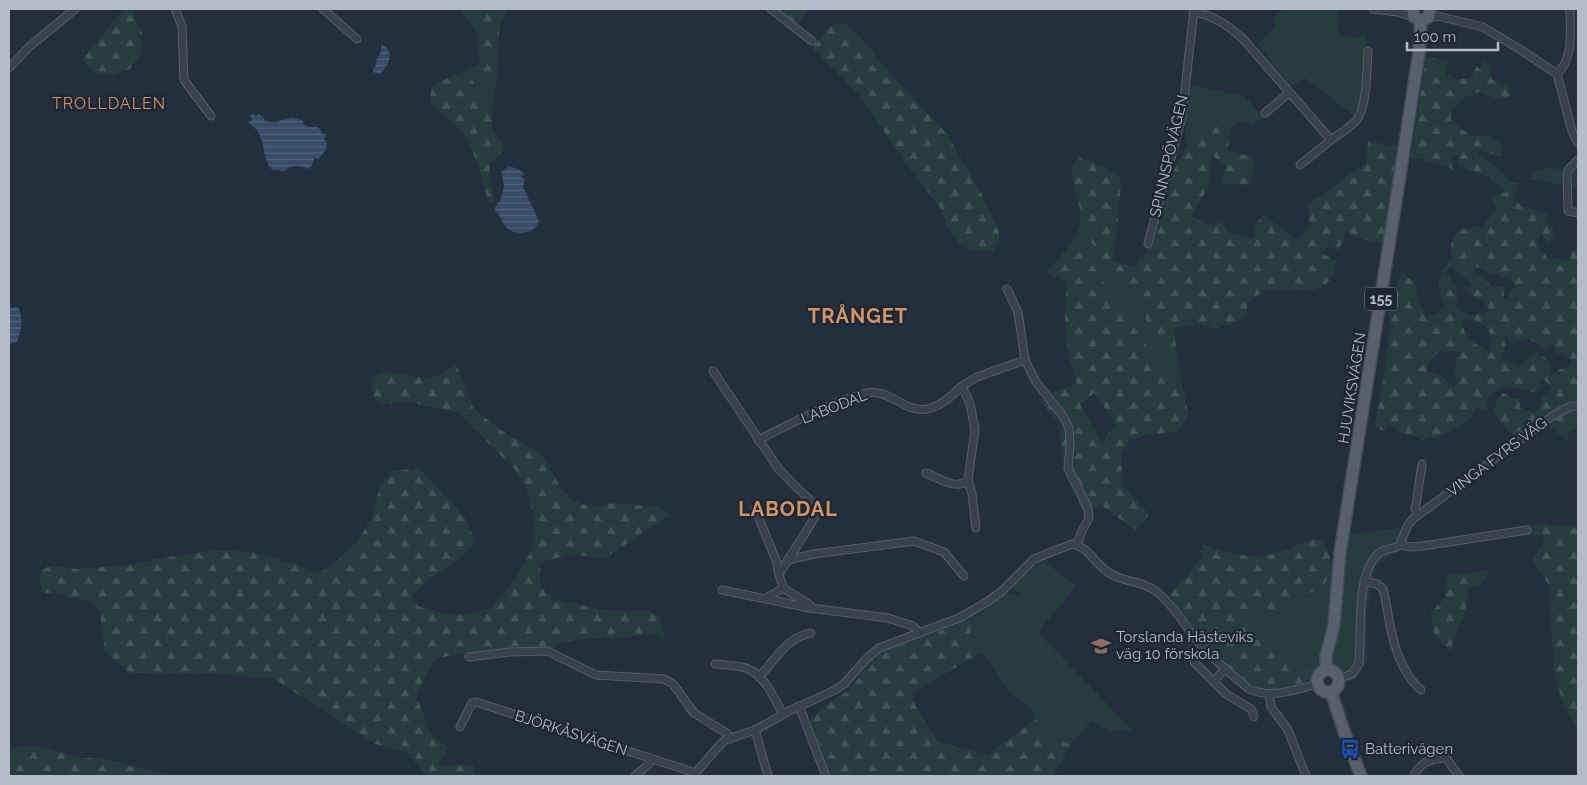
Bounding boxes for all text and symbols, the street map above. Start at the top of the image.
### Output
scale bar [1407,20,1498,52]
text: 100 m [1414,28,1456,46]
street label: SPINNSPÖVÄGEN [1145,93,1192,219]
district label: TROLLDALEN [52,94,166,113]
road number: 155 [1365,288,1397,310]
district label: TRÅNGET [808,304,908,328]
street label: HJUVIKSVÄGEN [1333,331,1370,445]
street label: LABODAL [798,386,870,428]
street label: VINGA FYRS VÄG [1443,413,1550,500]
district label: LABODAL [738,497,838,521]
place label: Torslanda Hästeviks väg 10 förskola [1116,628,1254,663]
school or university icon: Torslanda Hästeviks väg 10 förskola [1090,635,1112,657]
street label: BJÖRKÅSVÄGEN [512,705,630,760]
bus stop icon: Batterivägen [1339,738,1361,760]
place label: Batterivägen [1365,740,1453,758]

